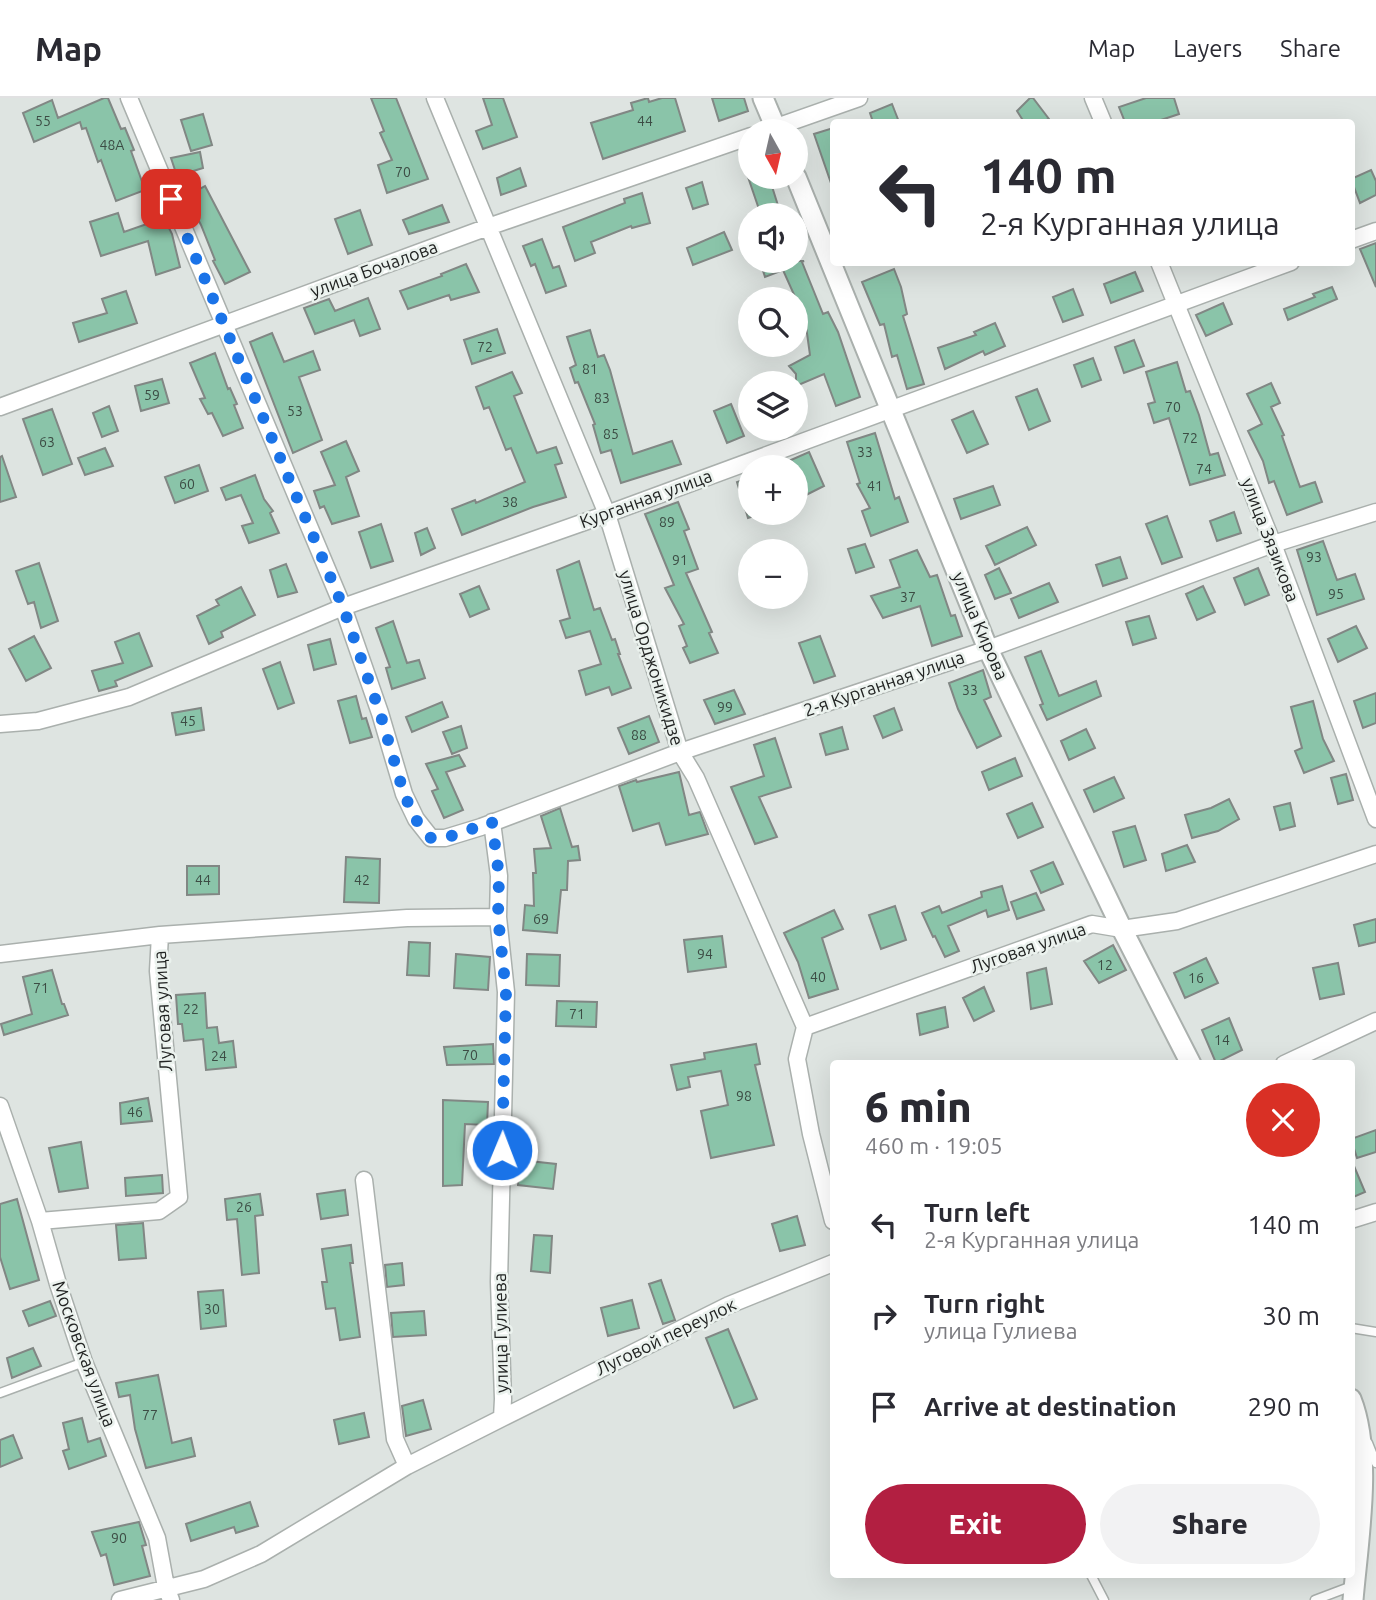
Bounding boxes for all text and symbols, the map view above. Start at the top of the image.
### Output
text: Map [35,30,102,67]
text: Map [1088,35,1135,62]
text: Layers [1173,35,1242,62]
text: Share [1280,35,1341,62]
house number: 55 [35,113,51,129]
house number: 44 [637,113,653,129]
north arrow [738,119,808,189]
map controls [738,119,808,609]
house number: 48А [100,137,124,153]
icon: left [865,147,956,238]
text: 140 m [980,147,1117,202]
house number: 70 [395,164,411,180]
pin [141,169,201,229]
icon: arrive [152,180,190,218]
button: sound [738,203,808,273]
text: 2-я Курганная улица [980,205,1280,241]
street label: улица Бочалова [307,236,440,300]
button: search [738,287,808,357]
house number: 72 [477,339,493,355]
house number: 81 [582,361,598,377]
button: layers [738,371,808,441]
house number: 59 [144,387,160,403]
house number: 83 [594,390,610,406]
house number: 70 [1165,399,1181,415]
house number: 53 [287,403,303,419]
house number: 85 [603,426,619,442]
house number: 72 [1182,430,1198,446]
house number: 63 [39,434,55,450]
house number: 33 [857,444,873,460]
button: + [738,455,808,525]
house number: 74 [1196,461,1212,477]
street label: Курганная улица [577,465,715,531]
street label: улица Зязикова [1238,475,1304,604]
house number: 60 [179,476,195,492]
house number: 41 [867,478,883,494]
house number: 38 [502,494,518,510]
house number: 89 [659,514,675,530]
button: − [738,539,808,609]
house number: 93 [1306,549,1322,565]
house number: 91 [672,552,688,568]
street label: улица Орджоникидзе [616,568,688,748]
street label: улица Кирова [949,569,1013,683]
house number: 95 [1328,586,1344,602]
house number: 37 [900,589,916,605]
street label: 2-я Курганная улица [801,646,967,720]
house number: 33 [962,682,978,698]
house number: 99 [717,699,733,715]
house number: 45 [180,713,196,729]
house number: 88 [631,727,647,743]
house number: 44 [195,872,211,888]
house number: 42 [354,872,370,888]
house number: 69 [533,911,549,927]
street label: Луговая улица [967,918,1088,976]
house number: 94 [697,946,713,962]
street label: Луговая улица [149,950,175,1072]
house number: 12 [1097,957,1113,973]
house number: 40 [810,969,826,985]
house number: 16 [1188,970,1204,986]
house number: 71 [33,980,49,996]
house number: 22 [183,1001,199,1017]
house number: 71 [569,1006,585,1022]
house number: 14 [1214,1032,1230,1048]
house number: 70 [462,1047,478,1063]
house number: 24 [211,1048,227,1064]
text: 6 min [865,1083,972,1130]
button: close [1246,1083,1320,1157]
house number: 98 [736,1088,752,1104]
house number: 46 [127,1104,143,1120]
position arrow [465,1113,539,1187]
text: 460 m · 19:05 [865,1133,1003,1158]
text: Turn left [924,1198,1030,1227]
house number: 26 [236,1199,252,1215]
icon: left [865,1206,903,1244]
text: 140 m [1248,1210,1320,1239]
text: 2-я Курганная улица [924,1227,1139,1252]
street label: улица Гулиева [489,1273,511,1393]
street label: Московская улица [49,1278,121,1429]
text: Turn right [924,1289,1045,1318]
street label: Луговой переулок [592,1293,739,1379]
icon: right [865,1297,903,1335]
house number: 30 [204,1301,220,1317]
text: 30 m [1262,1301,1320,1330]
text: улица Гулиева [924,1318,1078,1343]
icon: arrive [865,1388,903,1426]
text: Arrive at destination [924,1392,1177,1421]
text: 290 m [1248,1392,1320,1421]
house number: 77 [142,1407,158,1423]
button: Exit [865,1484,1086,1564]
button: Share [1100,1484,1320,1564]
house number: 90 [111,1530,127,1546]

